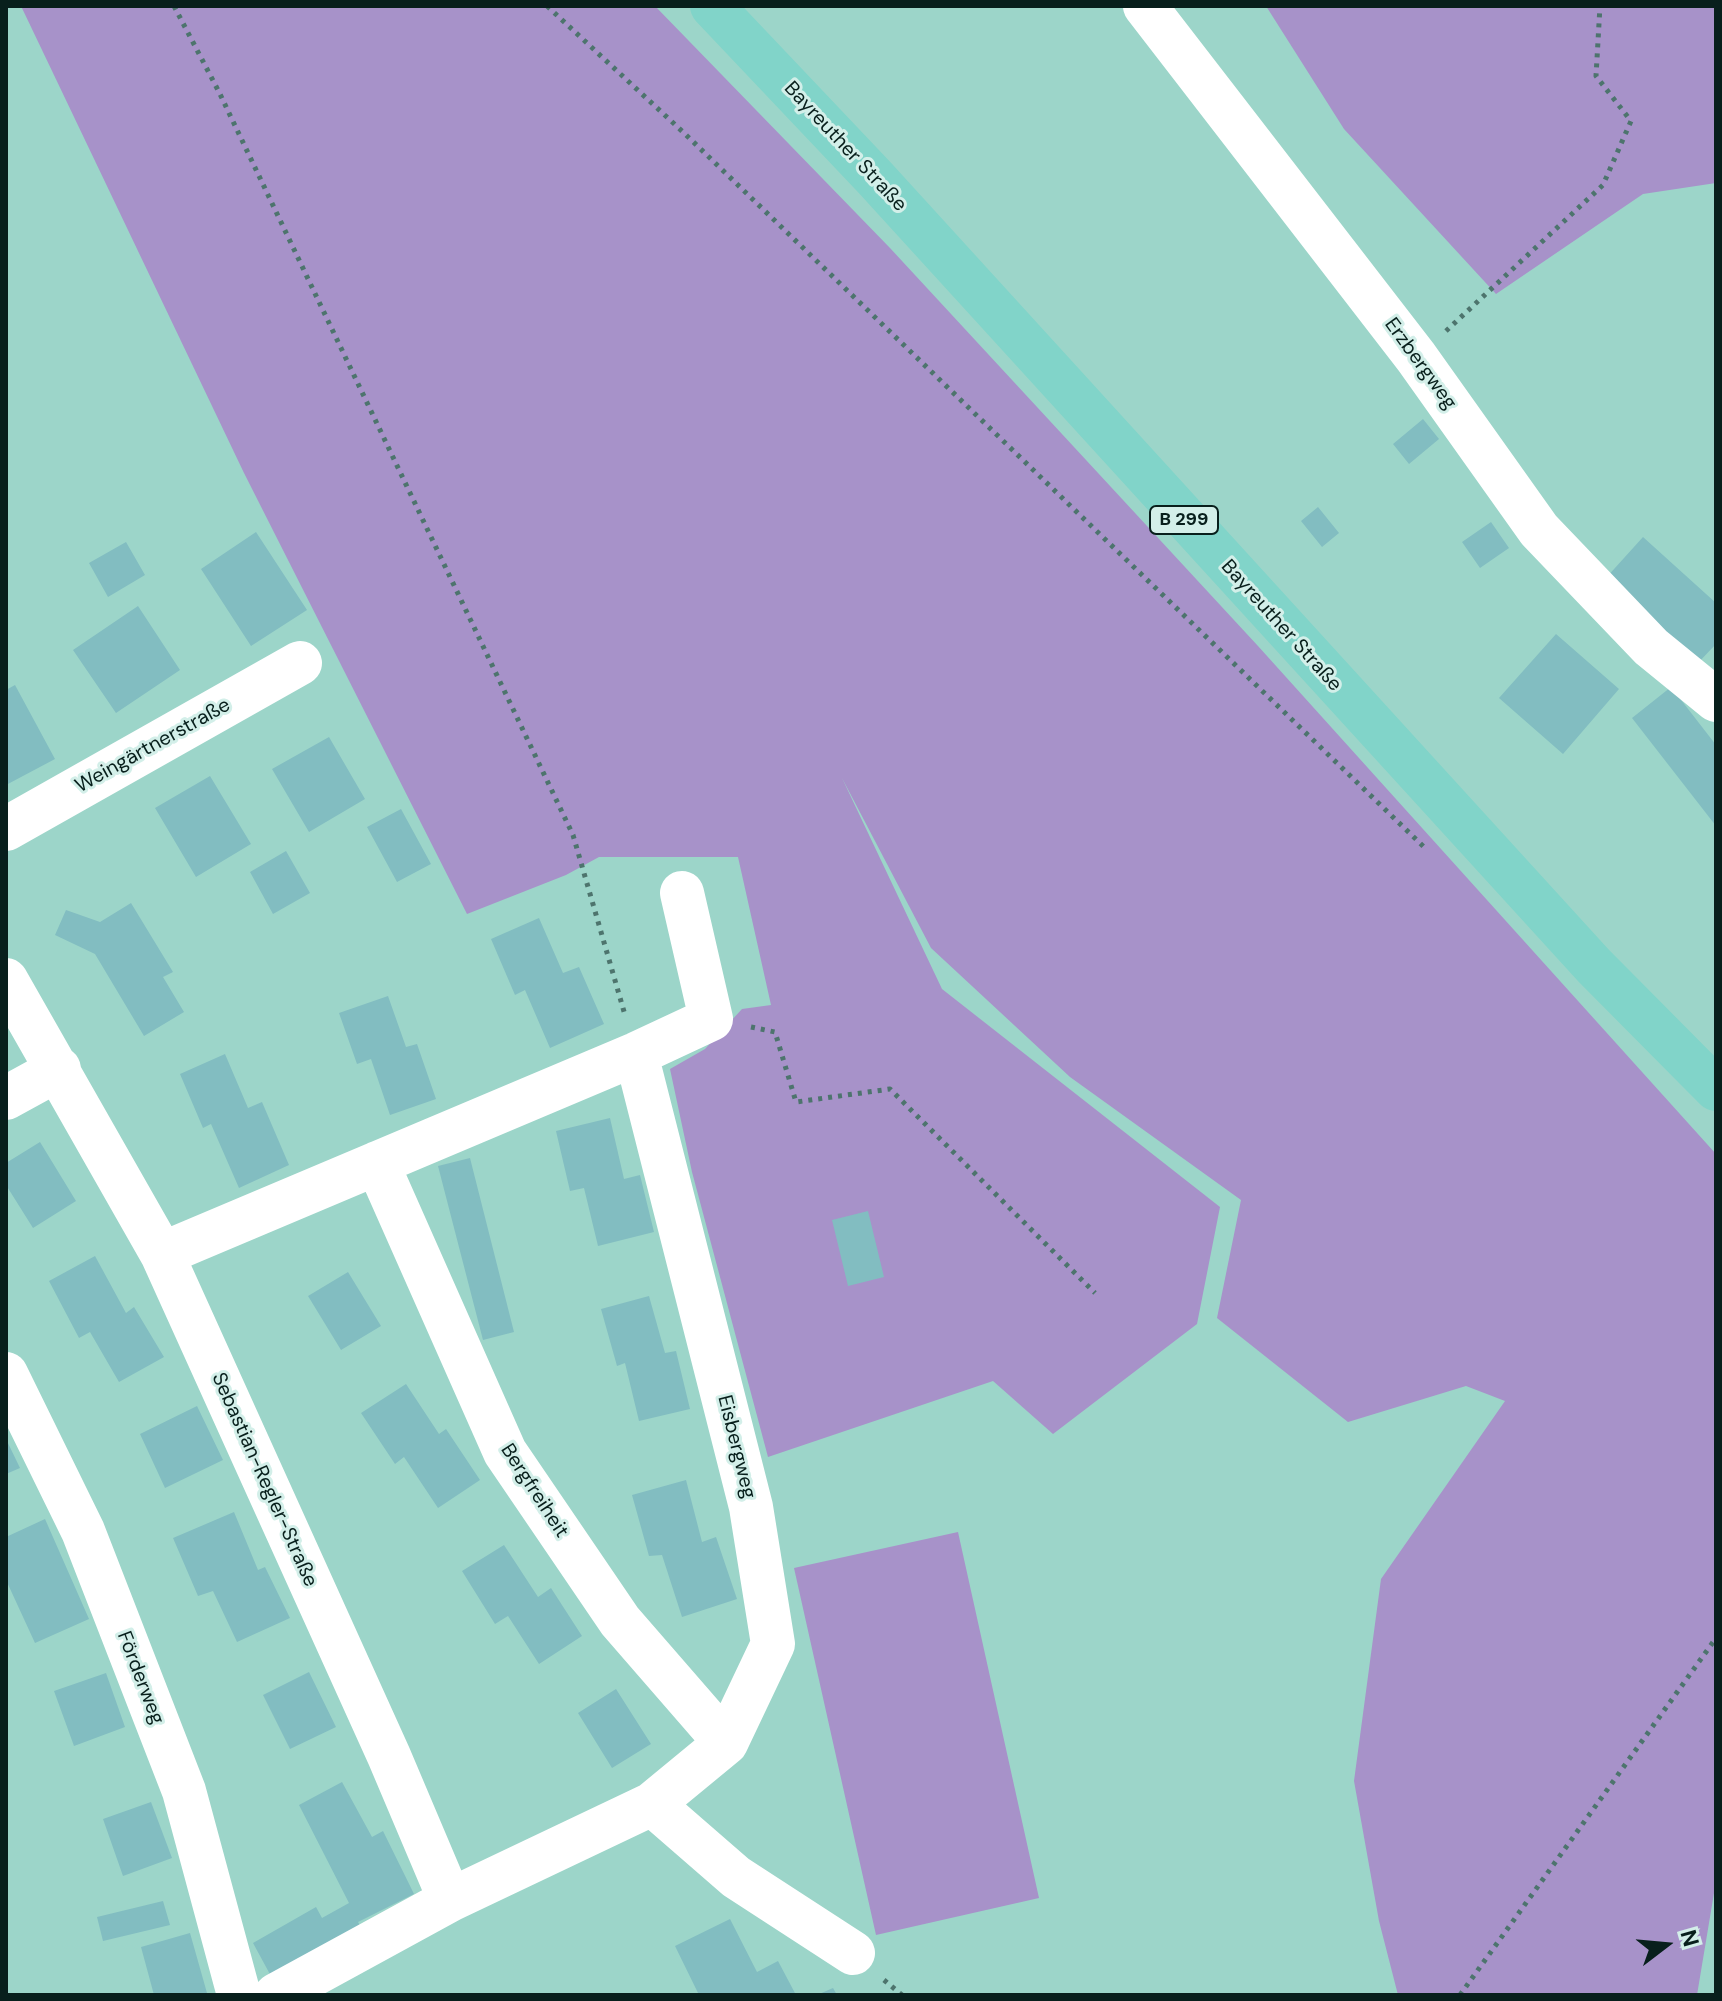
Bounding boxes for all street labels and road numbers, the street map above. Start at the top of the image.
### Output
street label: Bayreuther Straße [779,77,911,217]
street label: Erzbergweg [1379,314,1461,414]
road number: B 299 [1150,506,1218,534]
street label: Bayreuther Straße [1216,555,1346,697]
street label: Weingärtnerstraße [71,693,235,799]
street label: Sebastian-Regler-Straße [206,1369,322,1591]
street label: Eisbergweg [712,1393,760,1501]
street label: Bergfreiheit [495,1440,573,1542]
street label: Förderweg [111,1628,169,1728]

